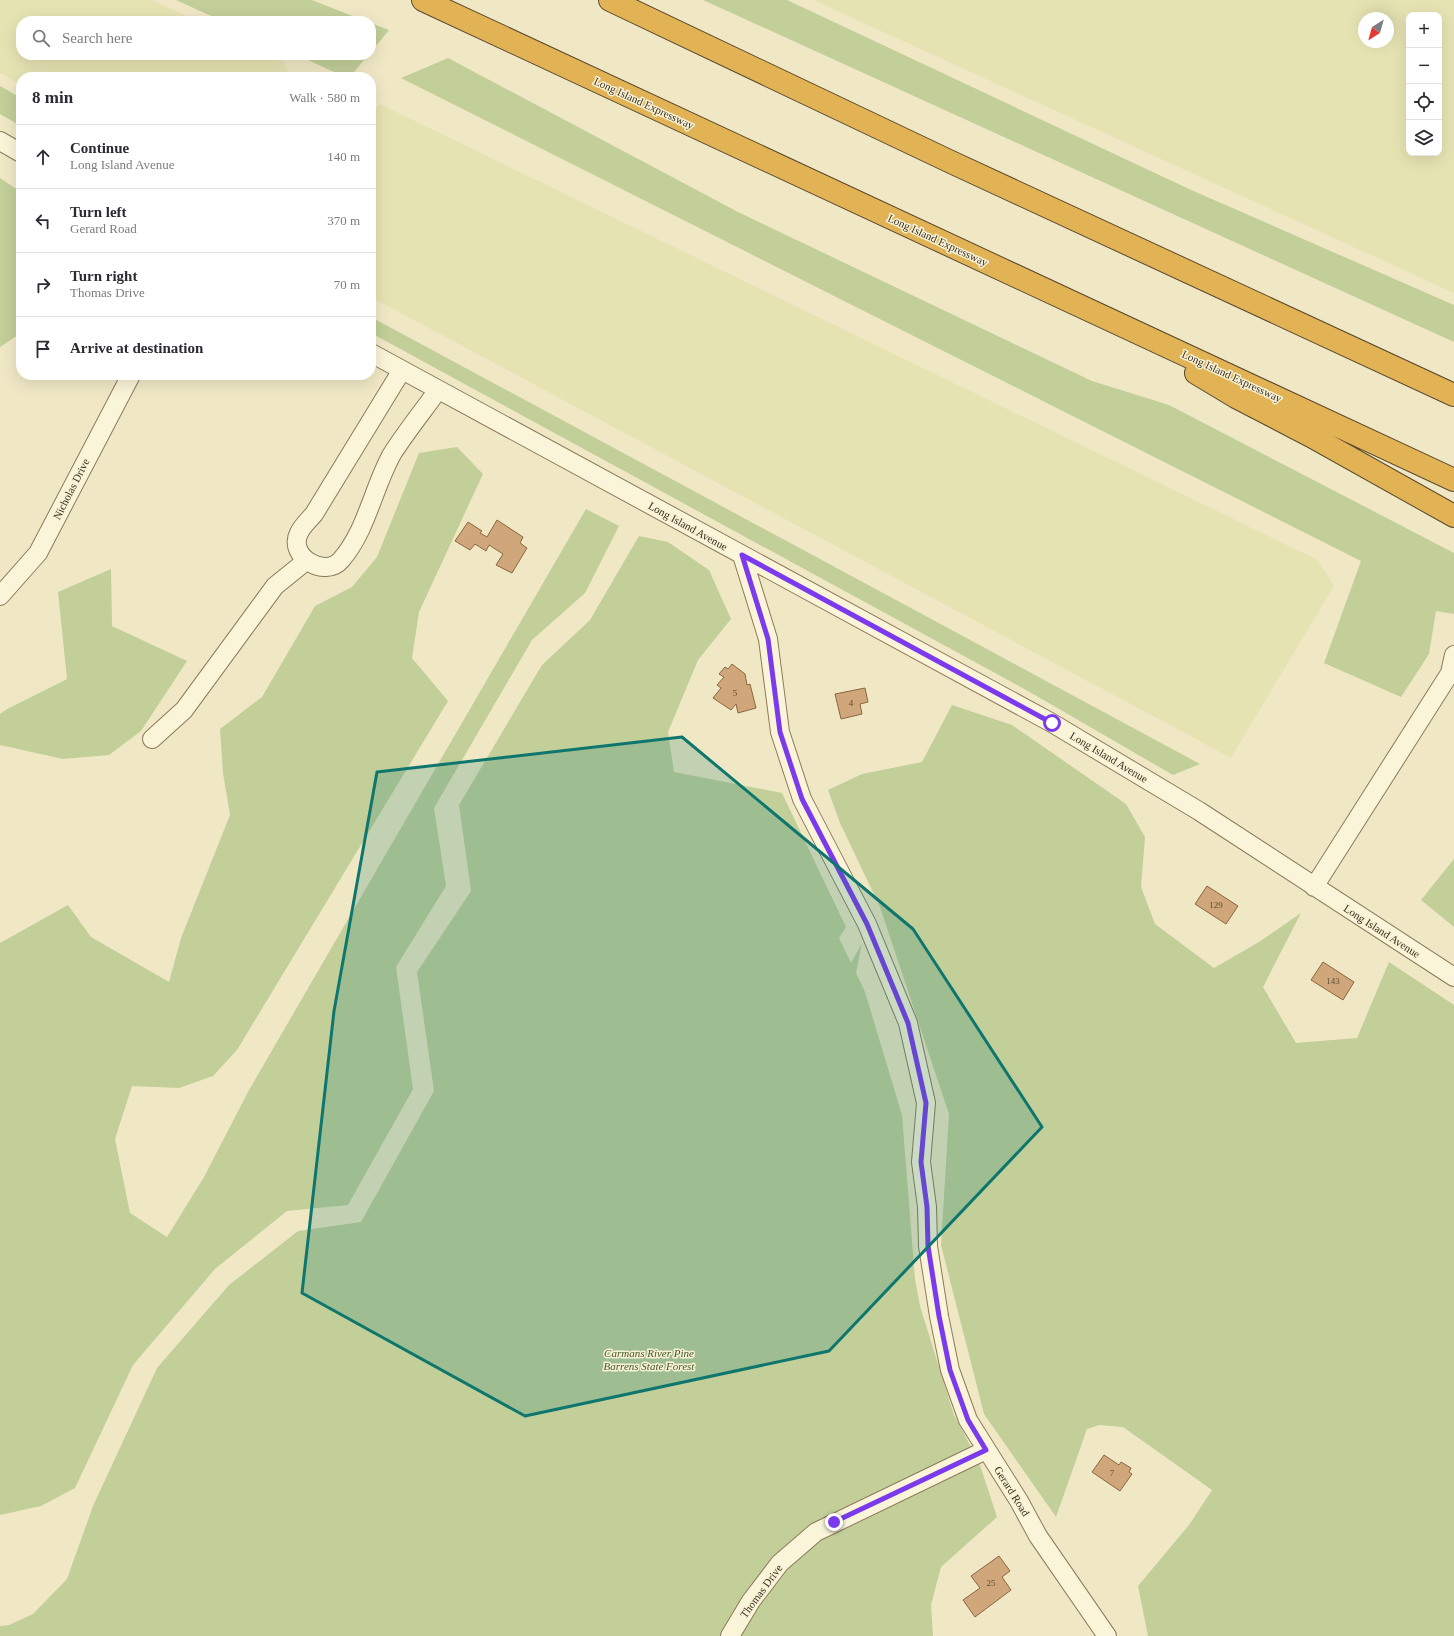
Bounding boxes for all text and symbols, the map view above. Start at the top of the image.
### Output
north arrow [1358,12,1394,48]
map controls [1406,12,1442,156]
button: + [1406,12,1442,48]
search box [16,16,376,60]
icon: search [30,27,52,49]
text: Search here [62,30,132,46]
button: − [1406,48,1442,84]
street label: Long Island Expressway [592,75,696,132]
button: locate [1406,84,1442,120]
text: 8 min [32,88,73,107]
text: Walk · 580 m [289,90,360,105]
button: layers [1406,120,1442,156]
text: Continue [70,140,129,156]
icon: ahead [32,146,54,168]
text: 140 m [327,149,360,164]
text: Long Island Avenue [70,157,174,172]
text: Turn left [70,204,127,220]
icon: left [32,210,54,232]
street label: Long Island Expressway [886,212,990,269]
text: 370 m [327,213,360,228]
text: Gerard Road [70,221,137,236]
text: Turn right [70,268,137,284]
icon: right [32,274,54,296]
text: 70 m [334,277,360,292]
text: Thomas Drive [70,285,145,300]
icon: arrive [32,338,54,360]
text: Arrive at destination [70,340,203,356]
street label: Long Island Expressway [1180,348,1284,405]
street label: Nicholas Drive [50,456,92,522]
street label: Long Island Avenue [646,499,730,553]
house number: 5 [733,688,738,698]
house number: 4 [849,698,854,708]
route start [1043,714,1061,732]
street label: Long Island Avenue [1068,729,1150,785]
house number: 129 [1209,900,1223,910]
street label: Long Island Avenue [1342,902,1422,960]
house number: 143 [1326,976,1340,986]
park label: Carmans River Pine Barrens State Forest [604,1347,695,1372]
street label: Gerard Road [992,1464,1032,1519]
house number: 7 [1110,1468,1115,1478]
route end [825,1513,843,1531]
street label: Thomas Drive [738,1562,785,1620]
house number: 25 [987,1578,996,1588]

